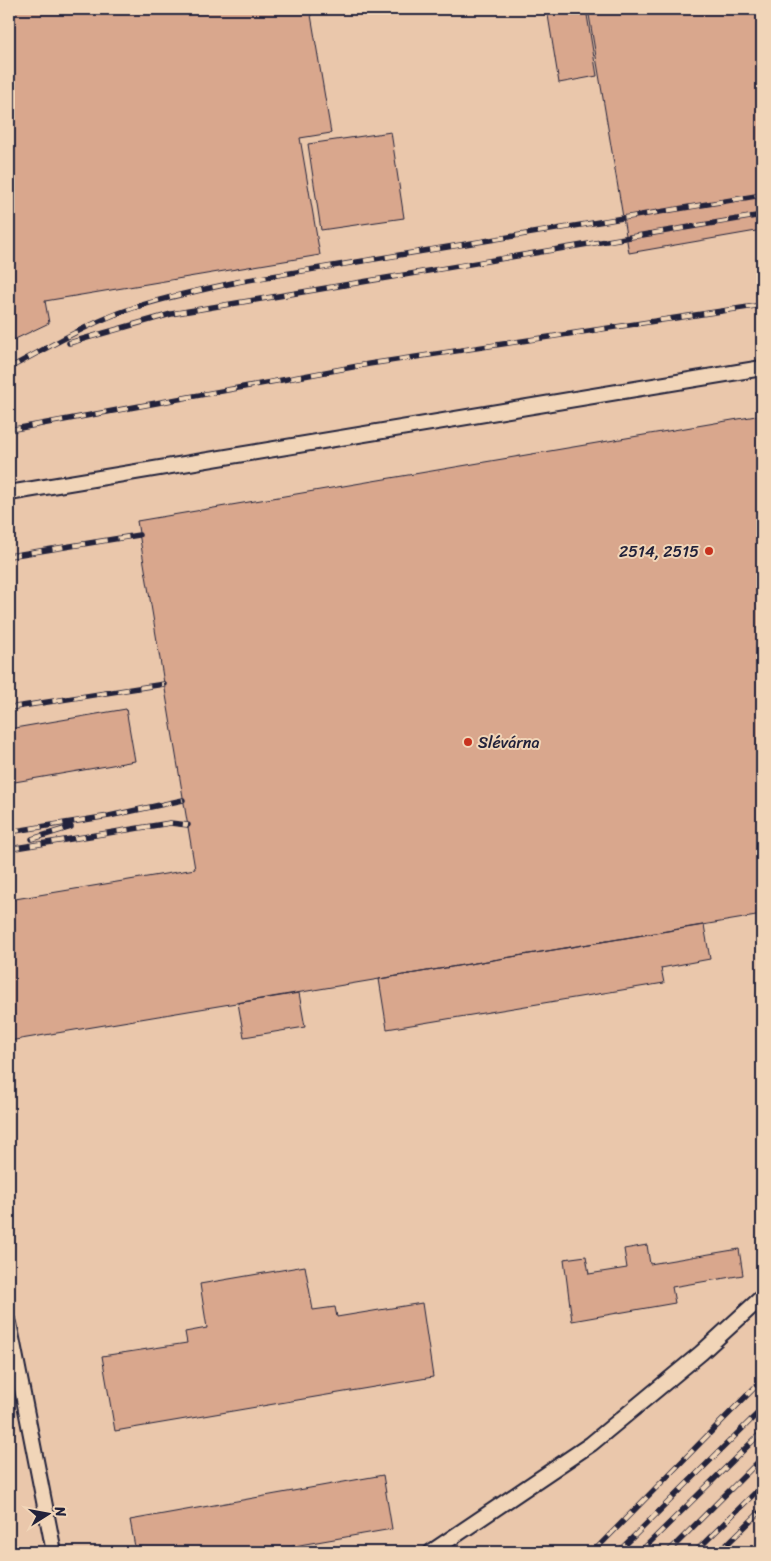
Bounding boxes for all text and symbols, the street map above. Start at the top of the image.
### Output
place label: 2514, 2515 [619,537,699,566]
marker: 2514, 2515 [703,545,715,557]
place label: Slévárna [478,728,540,757]
marker: Slévárna [462,736,474,748]
north arrow [22,1488,72,1538]
text: N [47,1503,74,1519]

